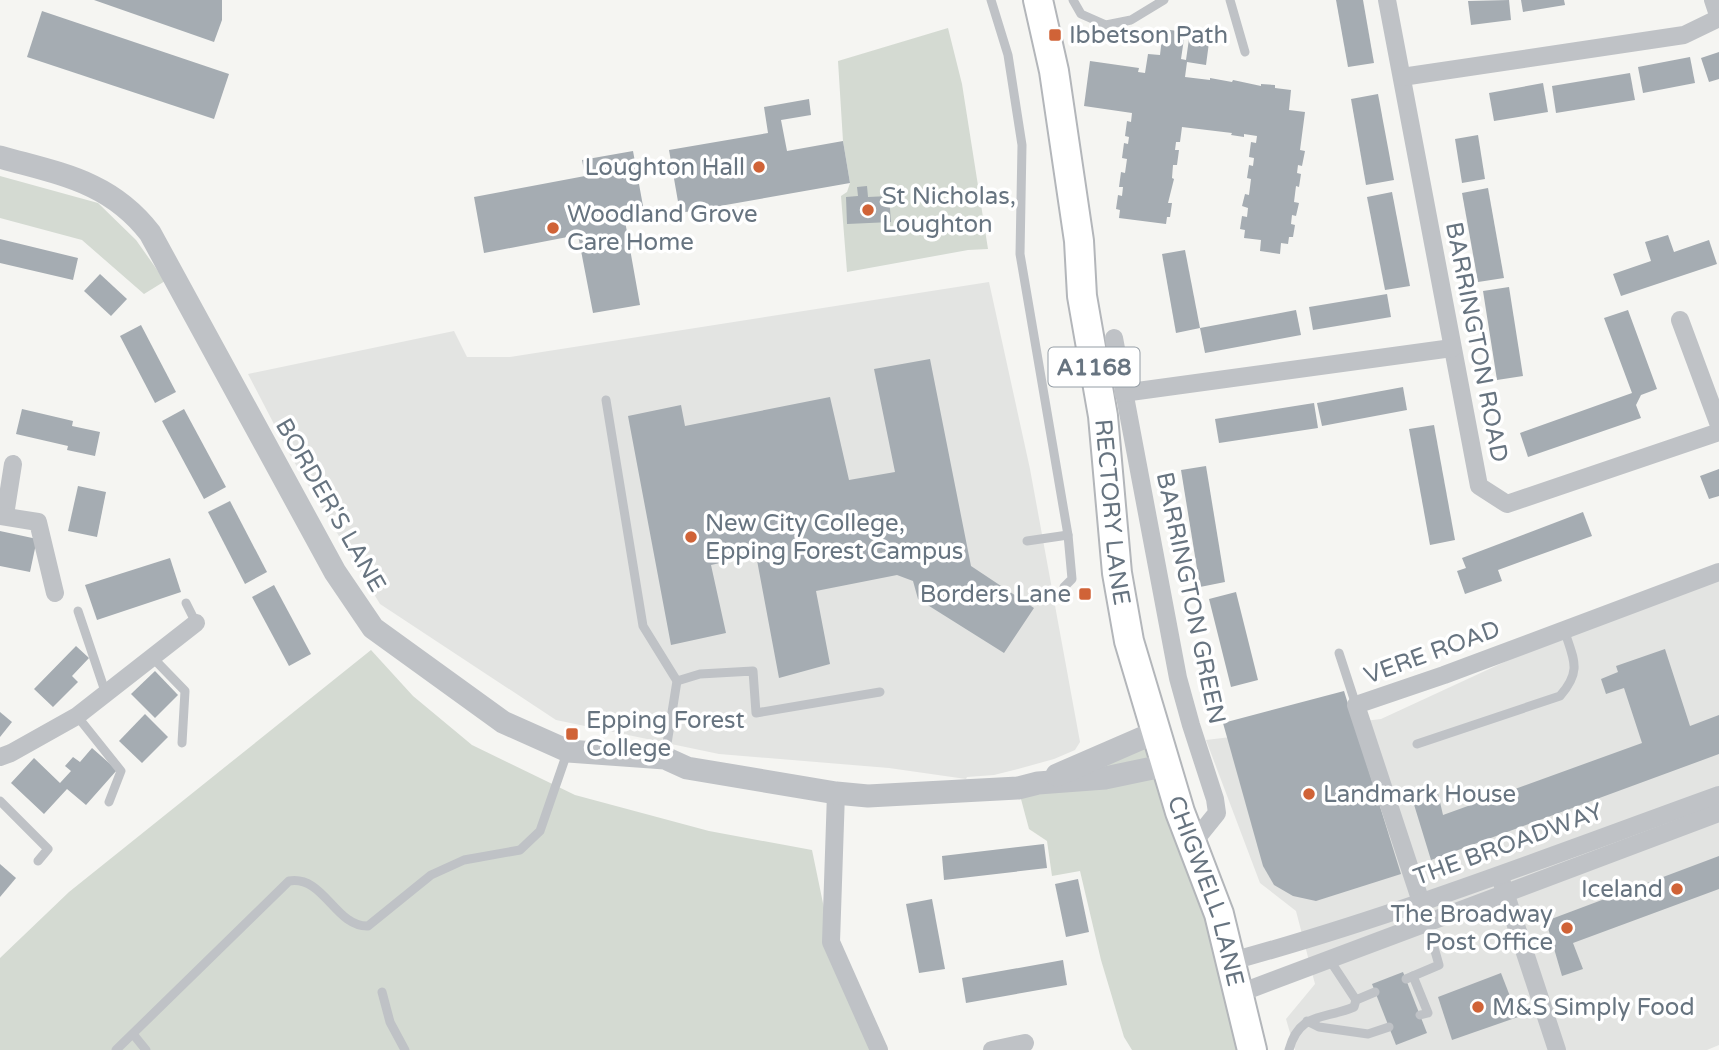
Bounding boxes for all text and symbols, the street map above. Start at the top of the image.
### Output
place label: Ibbetson Path [1069,21,1228,50]
marker: Ibbetson Path [1047,27,1063,43]
place label: Loughton Hall [584,153,745,182]
marker: Loughton Hall [751,159,767,175]
place label: St Nicholas, Loughton [882,182,1016,239]
place label: Woodland Grove Care Home [567,200,758,257]
marker: St Nicholas, Loughton [860,202,876,218]
street label: BARRINGTON ROAD [1439,219,1514,465]
marker: Woodland Grove Care Home [545,220,561,236]
road number: A1168 [1048,348,1140,386]
street label: BORDER'S LANE [269,413,392,597]
street label: RECTORY LANE [1088,418,1136,607]
street label: BARRINGTON GREEN [1150,469,1231,727]
place label: New City College, Epping Forest Campus [705,509,963,566]
marker: New City College, Epping Forest Campus [683,529,699,545]
place label: Borders Lane [920,580,1071,609]
marker: Borders Lane [1077,586,1093,602]
street label: VERE ROAD [1360,614,1504,691]
place label: Epping Forest College [586,706,745,763]
marker: Epping Forest College [564,726,580,742]
place label: Landmark House [1323,780,1516,809]
marker: Landmark House [1301,786,1317,802]
street label: CHIGWELL LANE [1161,792,1250,989]
street label: THE BROADWAY [1410,797,1607,892]
place label: Iceland [1581,875,1663,904]
marker: Iceland [1669,881,1685,897]
place label: The Broadway Post Office [1391,900,1553,957]
marker: The Broadway Post Office [1559,920,1575,936]
place label: M&S Simply Food [1492,993,1695,1022]
marker: M&S Simply Food [1470,999,1486,1015]

